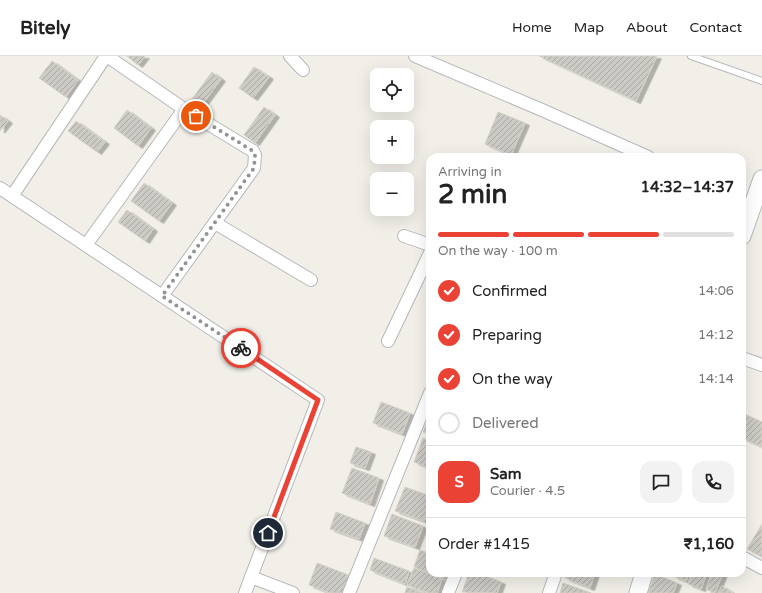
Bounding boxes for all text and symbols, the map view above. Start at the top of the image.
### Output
text: Bitely [20,17,71,39]
text: Home [512,19,552,36]
text: Map [574,19,604,36]
text: About [626,19,668,36]
text: Contact [690,19,742,36]
map controls [370,68,414,216]
button: locate [370,68,414,112]
pin [179,99,213,133]
icon: bag [185,105,207,127]
button: + [370,120,414,164]
text: Arriving in [438,164,502,180]
button: − [370,172,414,216]
text: 14:32–14:37 [641,178,734,196]
text: 2 min [438,179,507,210]
text: On the way · 100 m [438,243,558,259]
icon: check [438,280,460,302]
text: Confirmed [472,282,547,300]
text: 14:06 [698,283,734,299]
icon: check [438,324,460,346]
text: Preparing [472,326,542,344]
text: 14:12 [698,327,734,343]
courier [221,328,261,368]
icon: bike [230,337,252,359]
icon: check [438,368,460,390]
text: On the way [472,370,552,388]
text: 14:14 [698,371,734,387]
text: Delivered [472,414,539,432]
button: chat [640,461,682,503]
button: phone [692,461,734,503]
text: Sam [490,465,521,483]
text: S [454,473,464,491]
text: Courier · 4.5 [490,483,565,499]
pin [251,516,285,550]
icon: home [257,522,279,544]
text: Order #1415 [438,535,530,553]
text: ₹1,160 [684,535,734,553]

